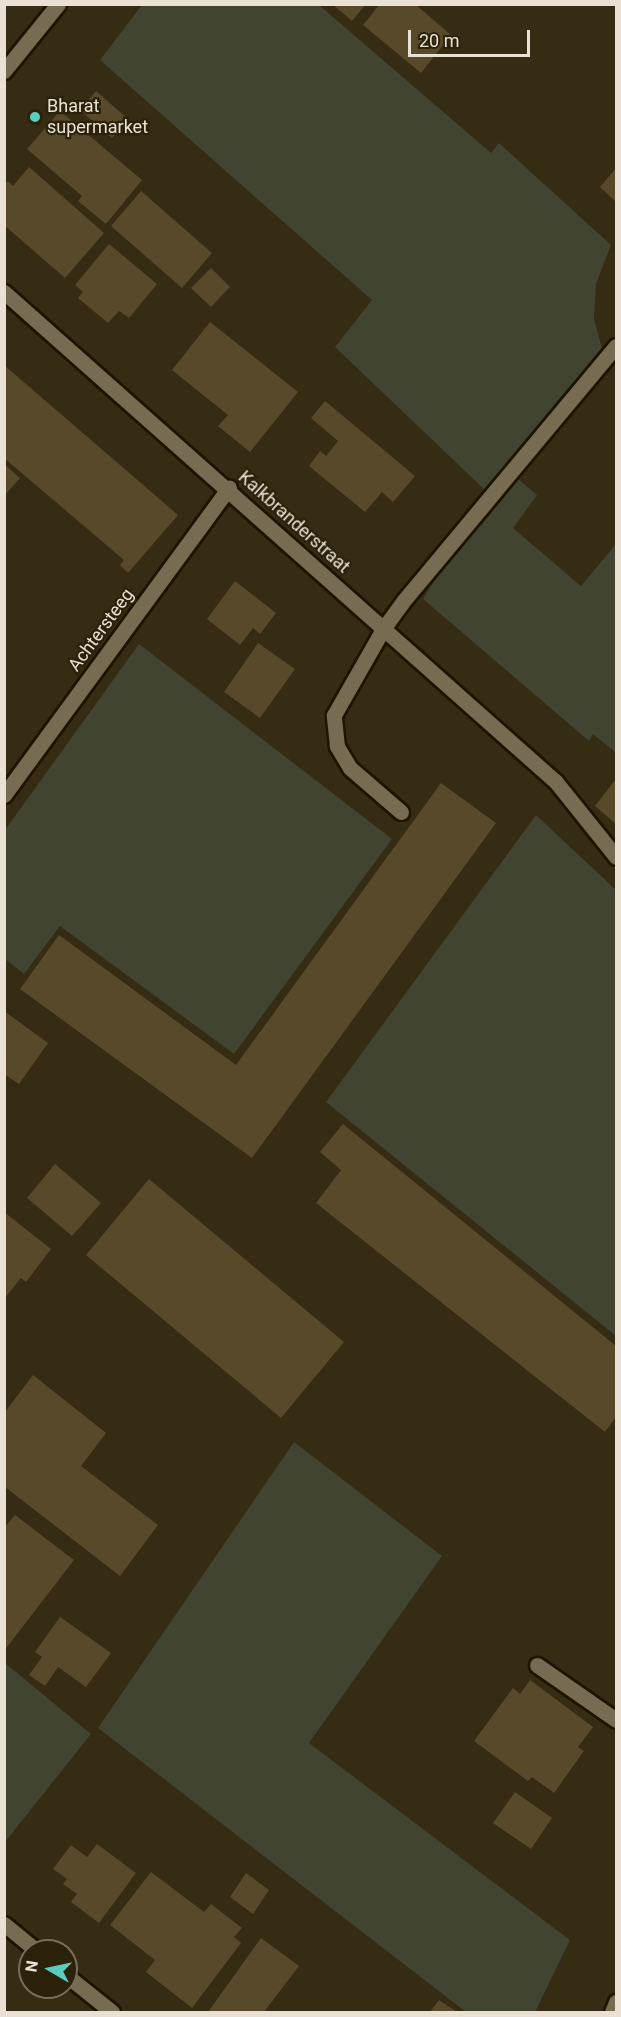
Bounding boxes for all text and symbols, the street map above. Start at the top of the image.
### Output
scale bar [411,18,532,56]
text: 20 m [419,30,459,51]
place label: Bharat supermarket [47,96,148,138]
marker: Bharat supermarket [28,110,42,124]
street label: Kalkbranderstraat [234,466,354,578]
street label: Achtersteeg [64,584,138,676]
north arrow [18,1939,78,1999]
text: N [21,1959,42,1973]

